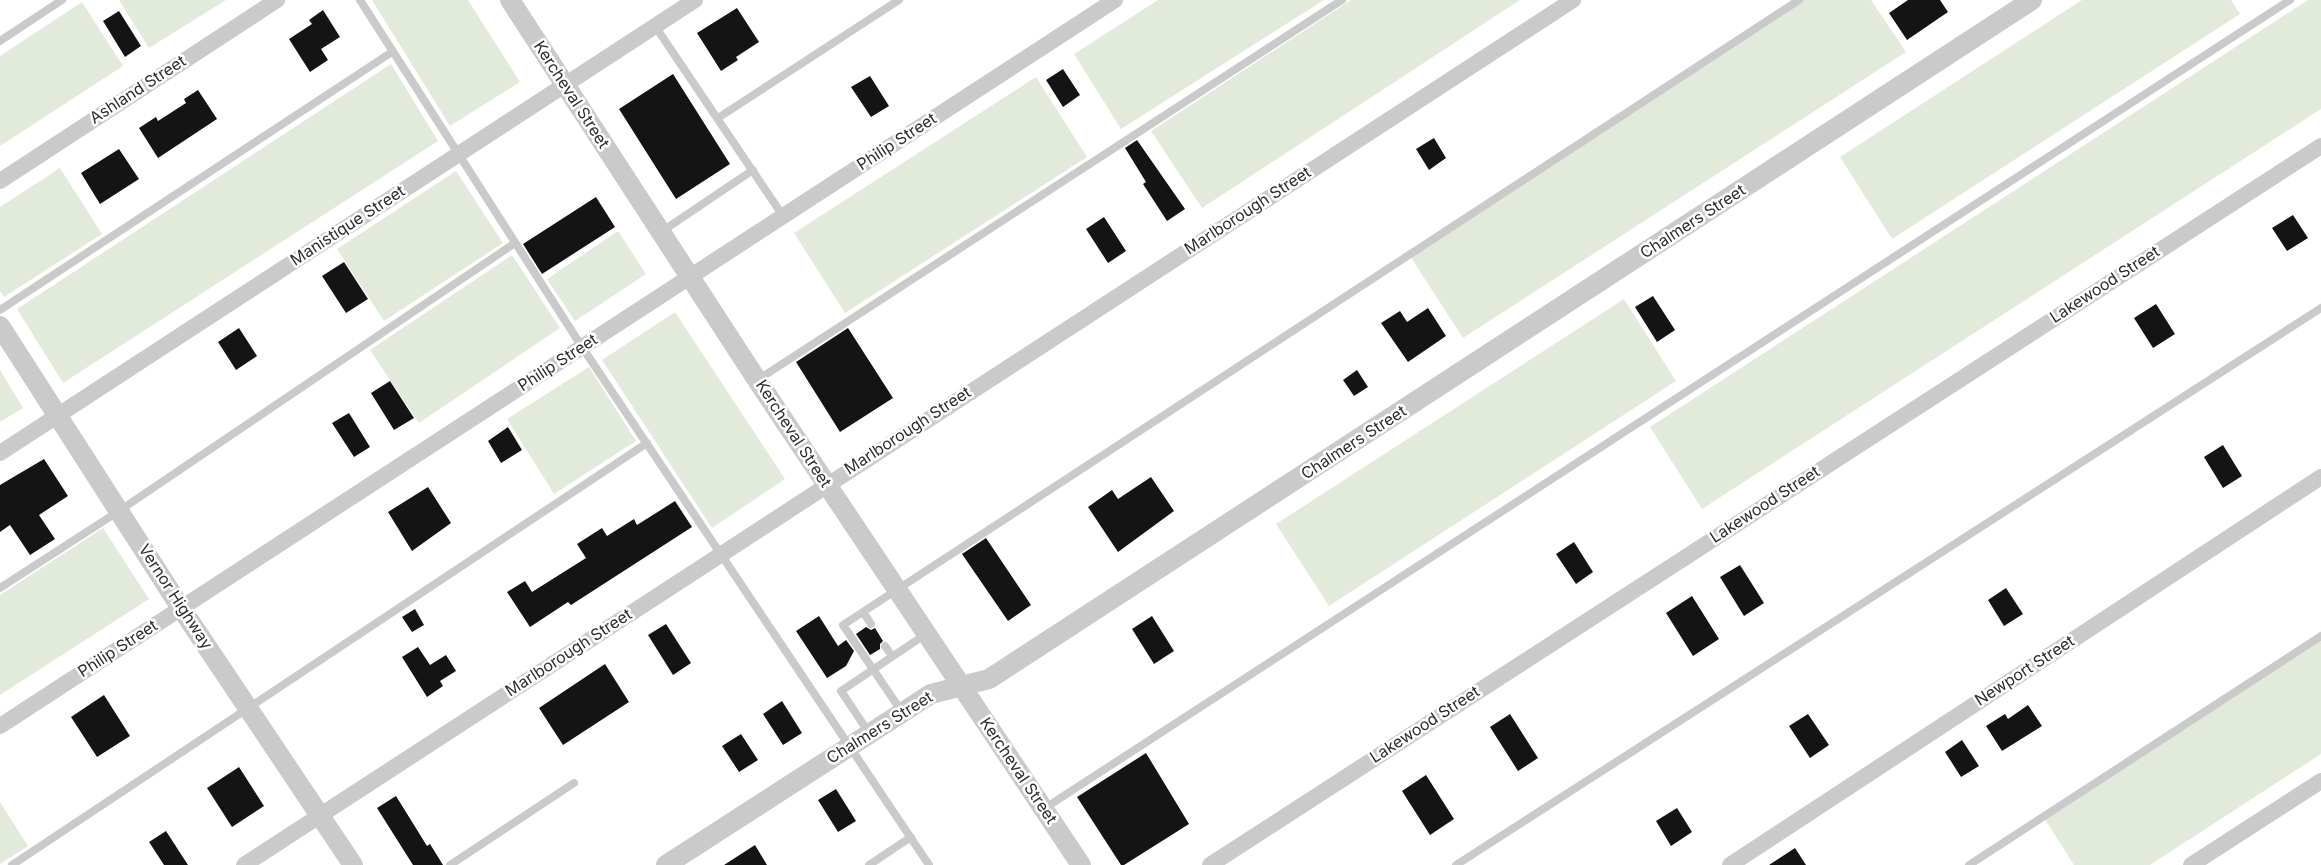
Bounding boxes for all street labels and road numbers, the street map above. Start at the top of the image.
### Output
street label: Kercheval Street [529,38,613,152]
street label: Ashland Street [86,52,190,128]
street label: Philip Street [854,109,940,175]
street label: Marlborough Street [1181,163,1315,259]
street label: Chalmers Street [1637,181,1749,263]
street label: Manistique Street [287,182,409,270]
street label: Lakewood Street [2047,242,2163,328]
street label: Philip Street [515,330,601,396]
street label: Kercheval Street [751,377,835,491]
street label: Marlborough Street [841,383,975,479]
street label: Chalmers Street [1298,402,1410,484]
street label: Lakewood Street [1707,462,1823,548]
street label: Vernor Highway [134,541,216,653]
street label: Marlborough Street [502,605,636,701]
street label: Philip Street [75,616,161,682]
street label: Newport Street [1972,632,2078,710]
street label: Lakewood Street [1367,682,1483,768]
street label: Chalmers Street [823,688,937,768]
street label: Kercheval Street [975,714,1061,828]

